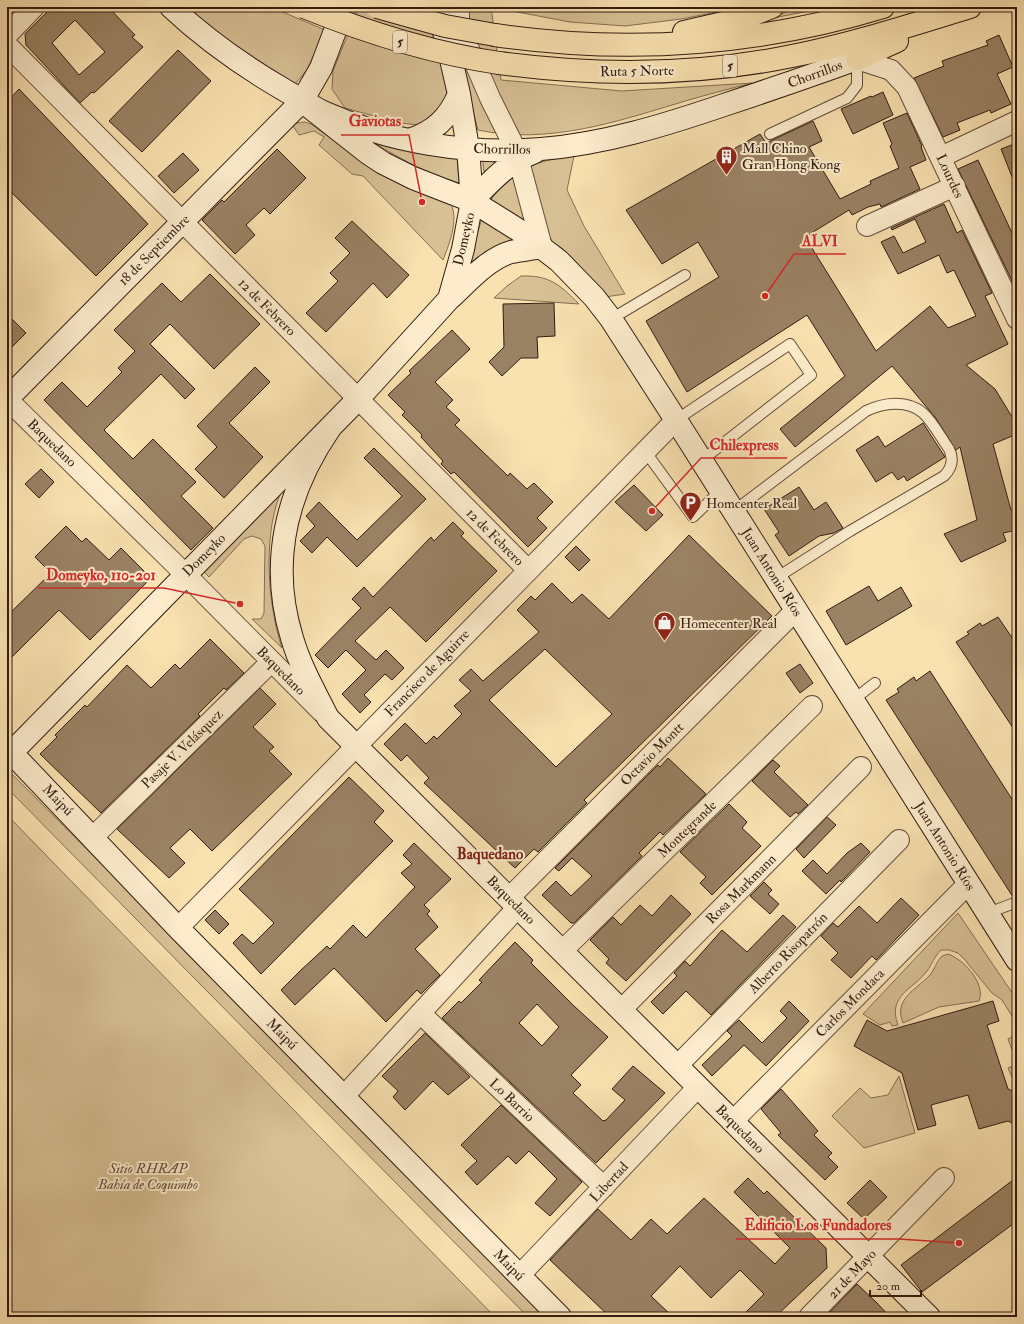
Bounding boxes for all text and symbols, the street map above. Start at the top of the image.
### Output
road number: 5 [393,31,407,53]
road number: 5 [723,55,737,77]
street label: Chorrillos [785,56,845,92]
street label: Ruta 5 Norte [600,62,674,80]
callout: Gaviotas [341,108,409,135]
text: Gaviotas [349,112,401,131]
street label: Chorrillos [473,140,531,158]
place label: Mall Chino Gran Hong Kong [742,140,841,173]
building icon: Mall Chino Gran Hong Kong [714,143,740,176]
street label: Lourdes [932,151,968,201]
street label: Domeyko [450,210,479,268]
street label: 18 de Septiembre [115,211,194,290]
callout: ALVI [794,227,846,254]
text: ALVI [801,232,838,251]
street label: 12 de Febrero [235,275,300,340]
street label: Baquedano [24,415,80,471]
callout: Chilexpress [701,431,787,458]
text: Chilexpress [709,436,779,456]
parking icon: Homcenter Real [678,490,704,523]
place label: Homcenter Real [706,495,798,512]
street label: 12 de Febrero [463,505,528,570]
street label: Juan Antonio Ríos [737,524,806,620]
street label: Domeyko [179,530,230,581]
callout: Domeyko, 110-201 [38,561,164,588]
text: Domeyko, 110-201 [46,566,156,586]
shop icon: Homecenter Real [652,610,678,643]
place label: Homecenter Real [680,615,777,632]
street label: Francisco de Aguirre [381,626,473,720]
street label: Baquedano [253,643,309,699]
street label: Pasaje V. Velásquez [138,706,226,792]
street label: Octavio Montt [617,718,688,789]
street label: Maipú [38,781,77,820]
street label: Montegrande [654,797,720,861]
street label: Juan Antonio Ríos [910,798,979,894]
district label: Baquedano [457,845,524,865]
street label: Rosa Markmann [702,850,780,928]
street label: Baquedano [483,872,539,928]
street label: Alberto Risopatrón [744,909,832,999]
street label: Carlos Mondaca [812,965,888,1041]
street label: Maipú [262,1015,301,1054]
street label: Lo Barrio [486,1075,538,1125]
street label: Baquedano [712,1101,768,1157]
street label: Libertad [586,1158,632,1206]
park label: Sitio RHRAP Bahía de Coquimbo [97,1160,198,1193]
callout: Edificio Los Fundadores [736,1212,899,1239]
text: Edificio Los Fundadores [745,1216,891,1235]
street label: 21 de Mayo [824,1245,881,1303]
street label: Maipú [489,1246,528,1285]
scale bar [870,1272,921,1298]
text: 20 m [876,1279,901,1294]

